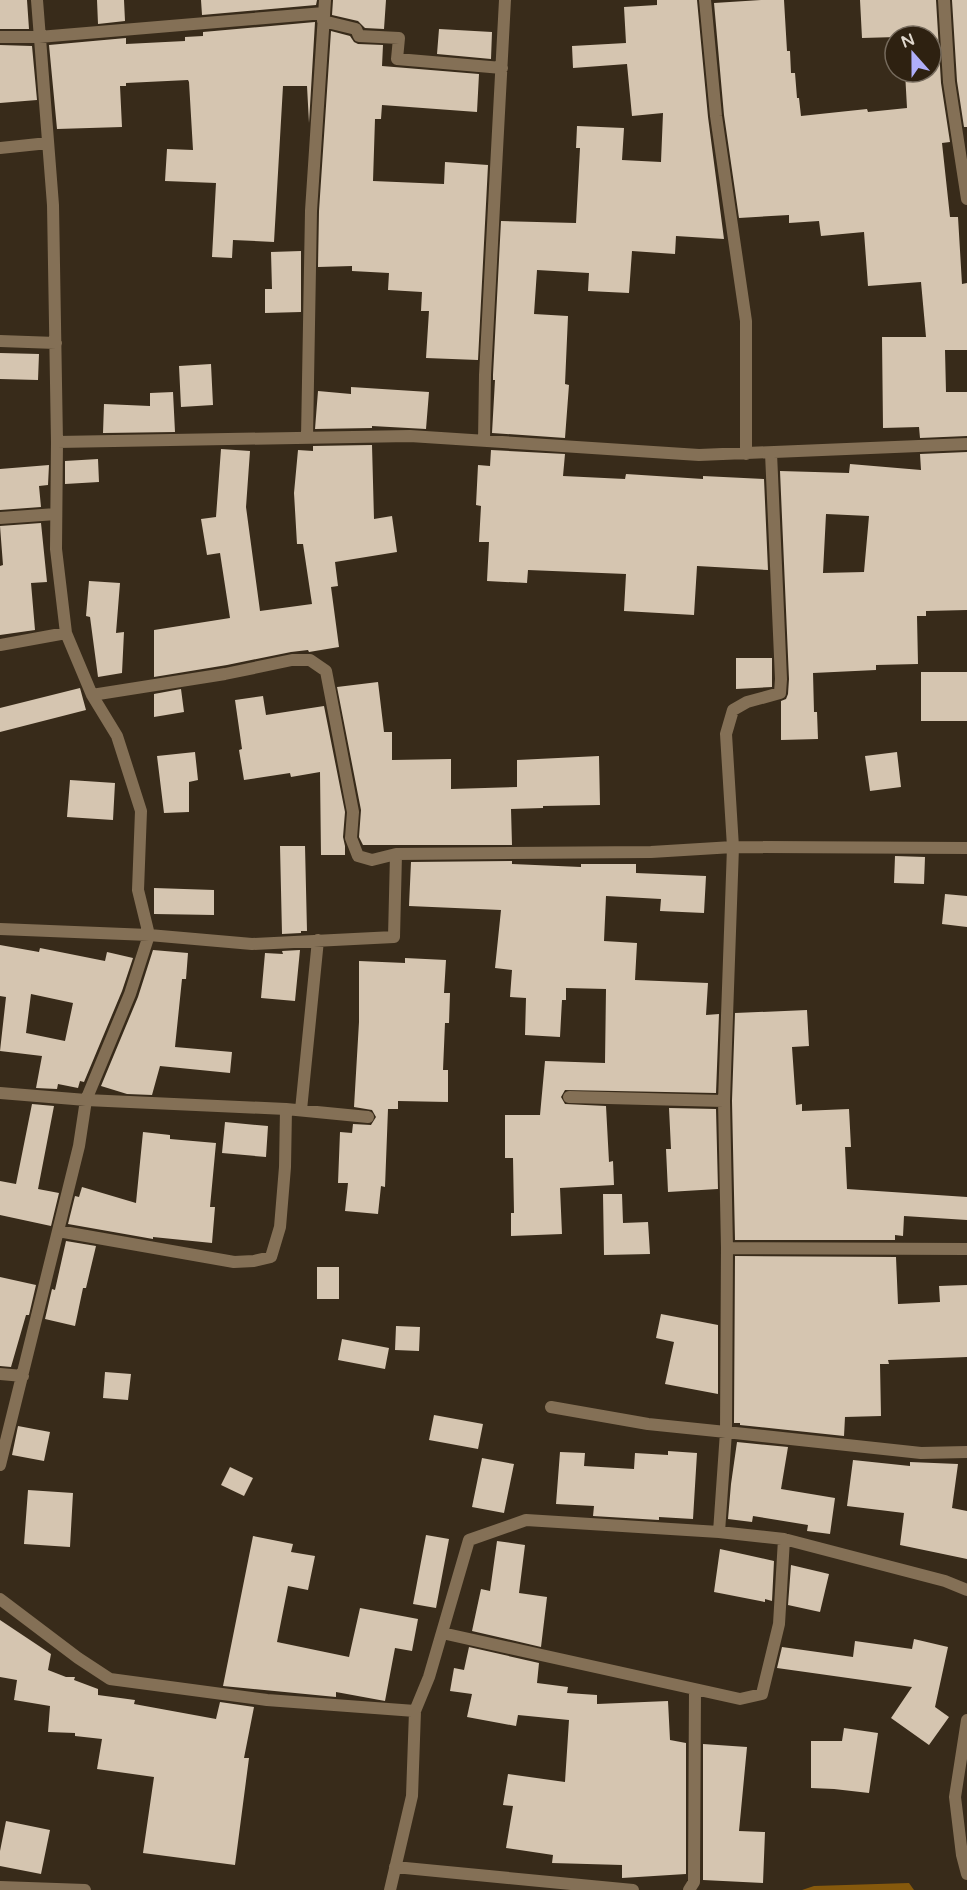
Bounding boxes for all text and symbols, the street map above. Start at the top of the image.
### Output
north arrow [883,24,943,84]
text: N [898,29,918,53]

